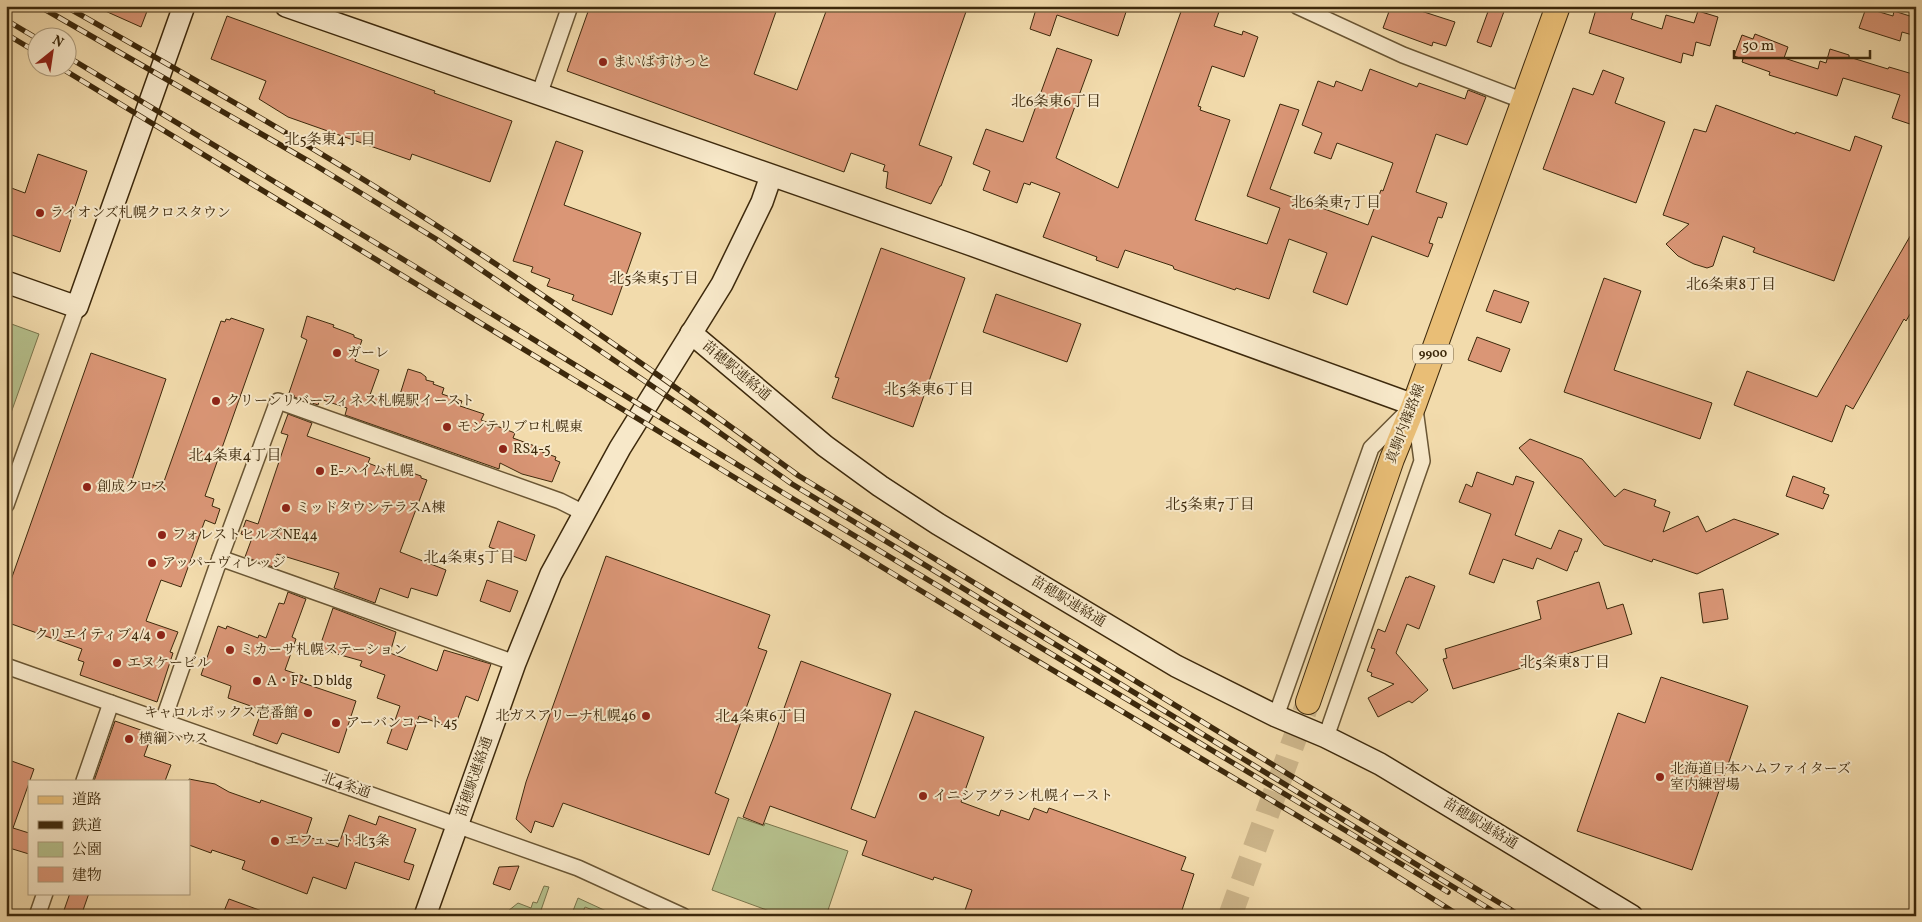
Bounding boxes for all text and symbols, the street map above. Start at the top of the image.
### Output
north arrow [28,28,78,78]
scale bar [1734,28,1871,60]
text: N [49,31,67,53]
text: 50 m [1742,36,1774,57]
place label: まいばすけっと [613,53,711,72]
marker: まいばすけっと [597,56,609,68]
district label: 北6条東6丁目 [1011,92,1101,113]
district label: 北5条東4丁目 [284,130,376,151]
district label: 北6条東7丁目 [1291,193,1381,214]
place label: ライオンズ札幌クロスタウン [50,204,231,223]
marker: ライオンズ札幌クロスタウン [34,207,46,219]
district label: 北5条東5丁目 [609,269,699,290]
district label: 北6条東8丁目 [1686,275,1776,296]
street label: 苗穂駅連絡通 [698,337,774,405]
place label: ガーレ [347,344,389,363]
road number: 9900 [1413,344,1453,364]
marker: ガーレ [331,347,343,359]
district label: 北5条東6丁目 [884,380,974,401]
street label: 真駒内篠路線 [1382,381,1430,467]
place label: クリーンリバーフィネス札幌駅イースト [226,392,475,411]
marker: クリーンリバーフィネス札幌駅イースト [210,395,222,407]
place label: モンテリブロ札幌東 [457,418,583,437]
marker: モンテリブロ札幌東 [441,421,453,433]
place label: RS4-5 [513,440,551,459]
marker: RS4-5 [497,443,509,455]
district label: 北4条東4丁目 [189,446,281,467]
place label: E-ハイム札幌 [330,462,414,481]
marker: E-ハイム札幌 [314,465,326,477]
place label: 創成クロス [97,478,167,497]
marker: 創成クロス [81,481,93,493]
district label: 北5条東7丁目 [1165,495,1255,516]
place label: ミッドタウンテラスA棟 [296,499,445,518]
marker: ミッドタウンテラスA棟 [280,502,292,514]
place label: フォレストヒルズNE44 [172,526,318,545]
marker: フォレストヒルズNE44 [156,529,168,541]
district label: 北4条東5丁目 [423,548,515,569]
place label: アッパーヴィレッジ [162,554,286,573]
marker: アッパーヴィレッジ [146,557,158,569]
street label: 苗穂駅連絡通 [1027,572,1109,632]
place label: クリエイティブ4/4 [34,626,151,645]
marker: クリエイティブ4/4 [155,629,167,641]
place label: ミカーサ札幌ステーション [240,641,407,660]
marker: ミカーサ札幌ステーション [224,644,236,656]
district label: 北5条東8丁目 [1520,653,1610,674]
place label: エヌケービル [127,654,211,673]
marker: エヌケービル [111,657,123,669]
place label: A・F・D bldg [267,672,352,691]
marker: A・F・D bldg [251,675,263,687]
place label: キャロルボックス壱番館 [144,704,298,723]
marker: キャロルボックス壱番館 [302,707,314,719]
place label: 北ガスアリーナ札幌46 [495,707,636,726]
district label: 北4条東6丁目 [715,707,807,728]
marker: 北ガスアリーナ札幌46 [640,710,652,722]
place label: アーバンコート45 [346,714,458,733]
marker: アーバンコート45 [330,717,342,729]
place label: 横綱ハウス [139,730,209,749]
marker: 横綱ハウス [123,733,135,745]
street label: 苗穂駅連絡通 [452,734,498,820]
place label: 北海道日本ハムファイターズ 室内練習場 [1670,760,1851,795]
street label: 北4条通 [319,769,373,803]
marker: 北海道日本ハムファイターズ 室内練習場 [1654,771,1666,783]
legend [28,780,190,894]
place label: イニシアグラン札幌イースト [933,787,1113,806]
text: 道路 [72,790,102,811]
marker: イニシアグラン札幌イースト [917,790,929,802]
street label: 苗穂駅連絡通 [1439,794,1521,854]
text: 鉄道 [72,816,102,837]
place label: エフュート北3条 [285,832,389,851]
marker: エフュート北3条 [269,835,281,847]
text: 公園 [72,840,102,861]
text: 建物 [72,866,102,887]

